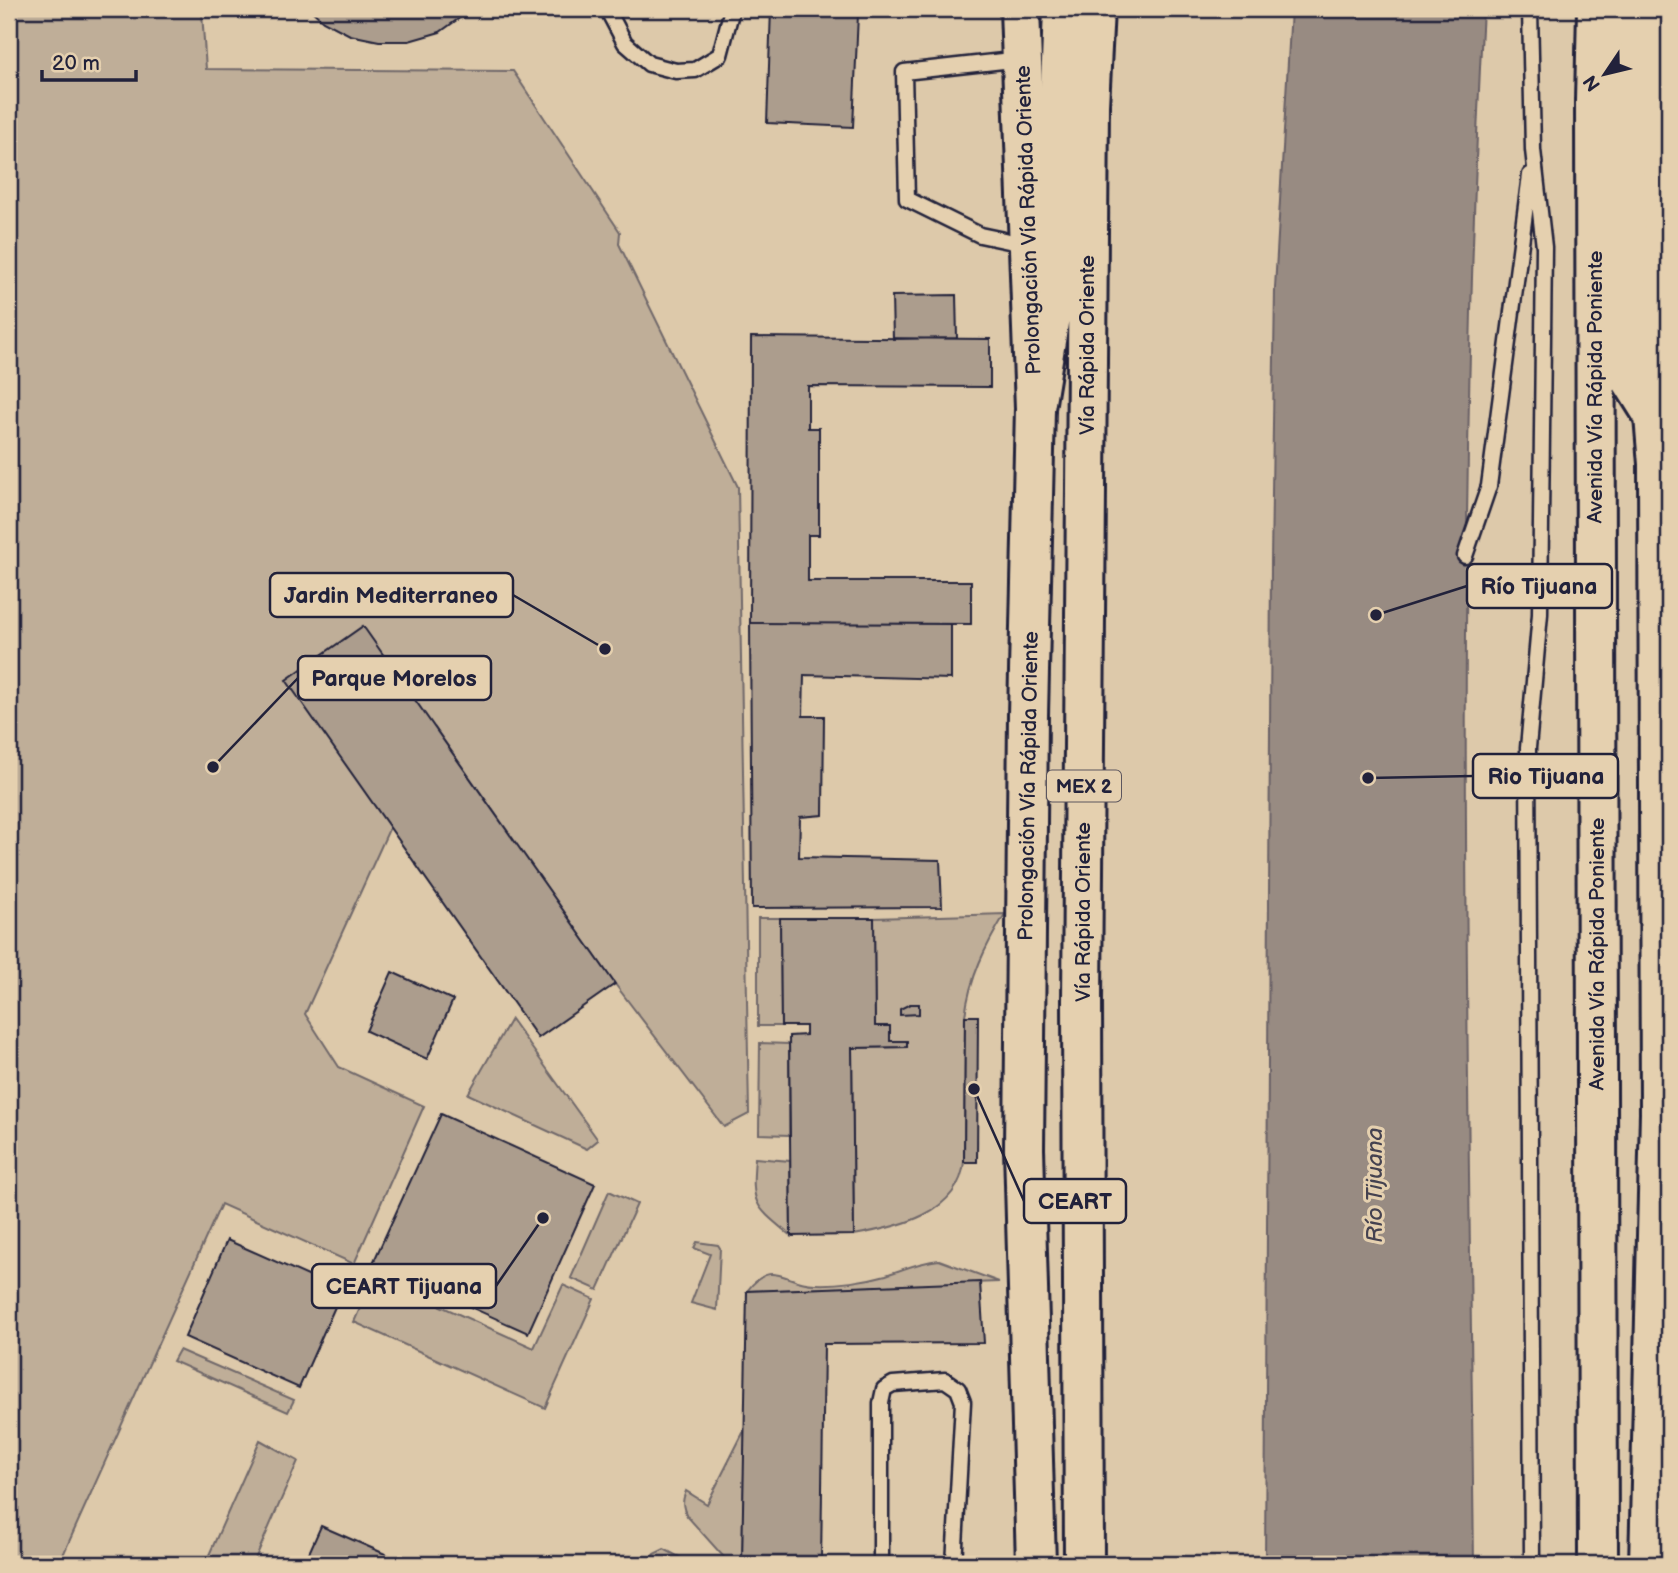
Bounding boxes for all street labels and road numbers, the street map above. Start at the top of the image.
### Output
street label: Prolongación Vía Rápida Oriente [1011,65,1046,375]
street label: Avenida Vía Rápida Poniente [1583,251,1608,523]
street label: Vía Rápida Oriente [1075,255,1100,435]
street label: Prolongación Vía Rápida Oriente [1013,631,1044,941]
road number: MEX 2 [1047,771,1121,802]
street label: Avenida Vía Rápida Poniente [1585,818,1610,1090]
street label: Vía Rápida Oriente [1071,822,1096,1002]

